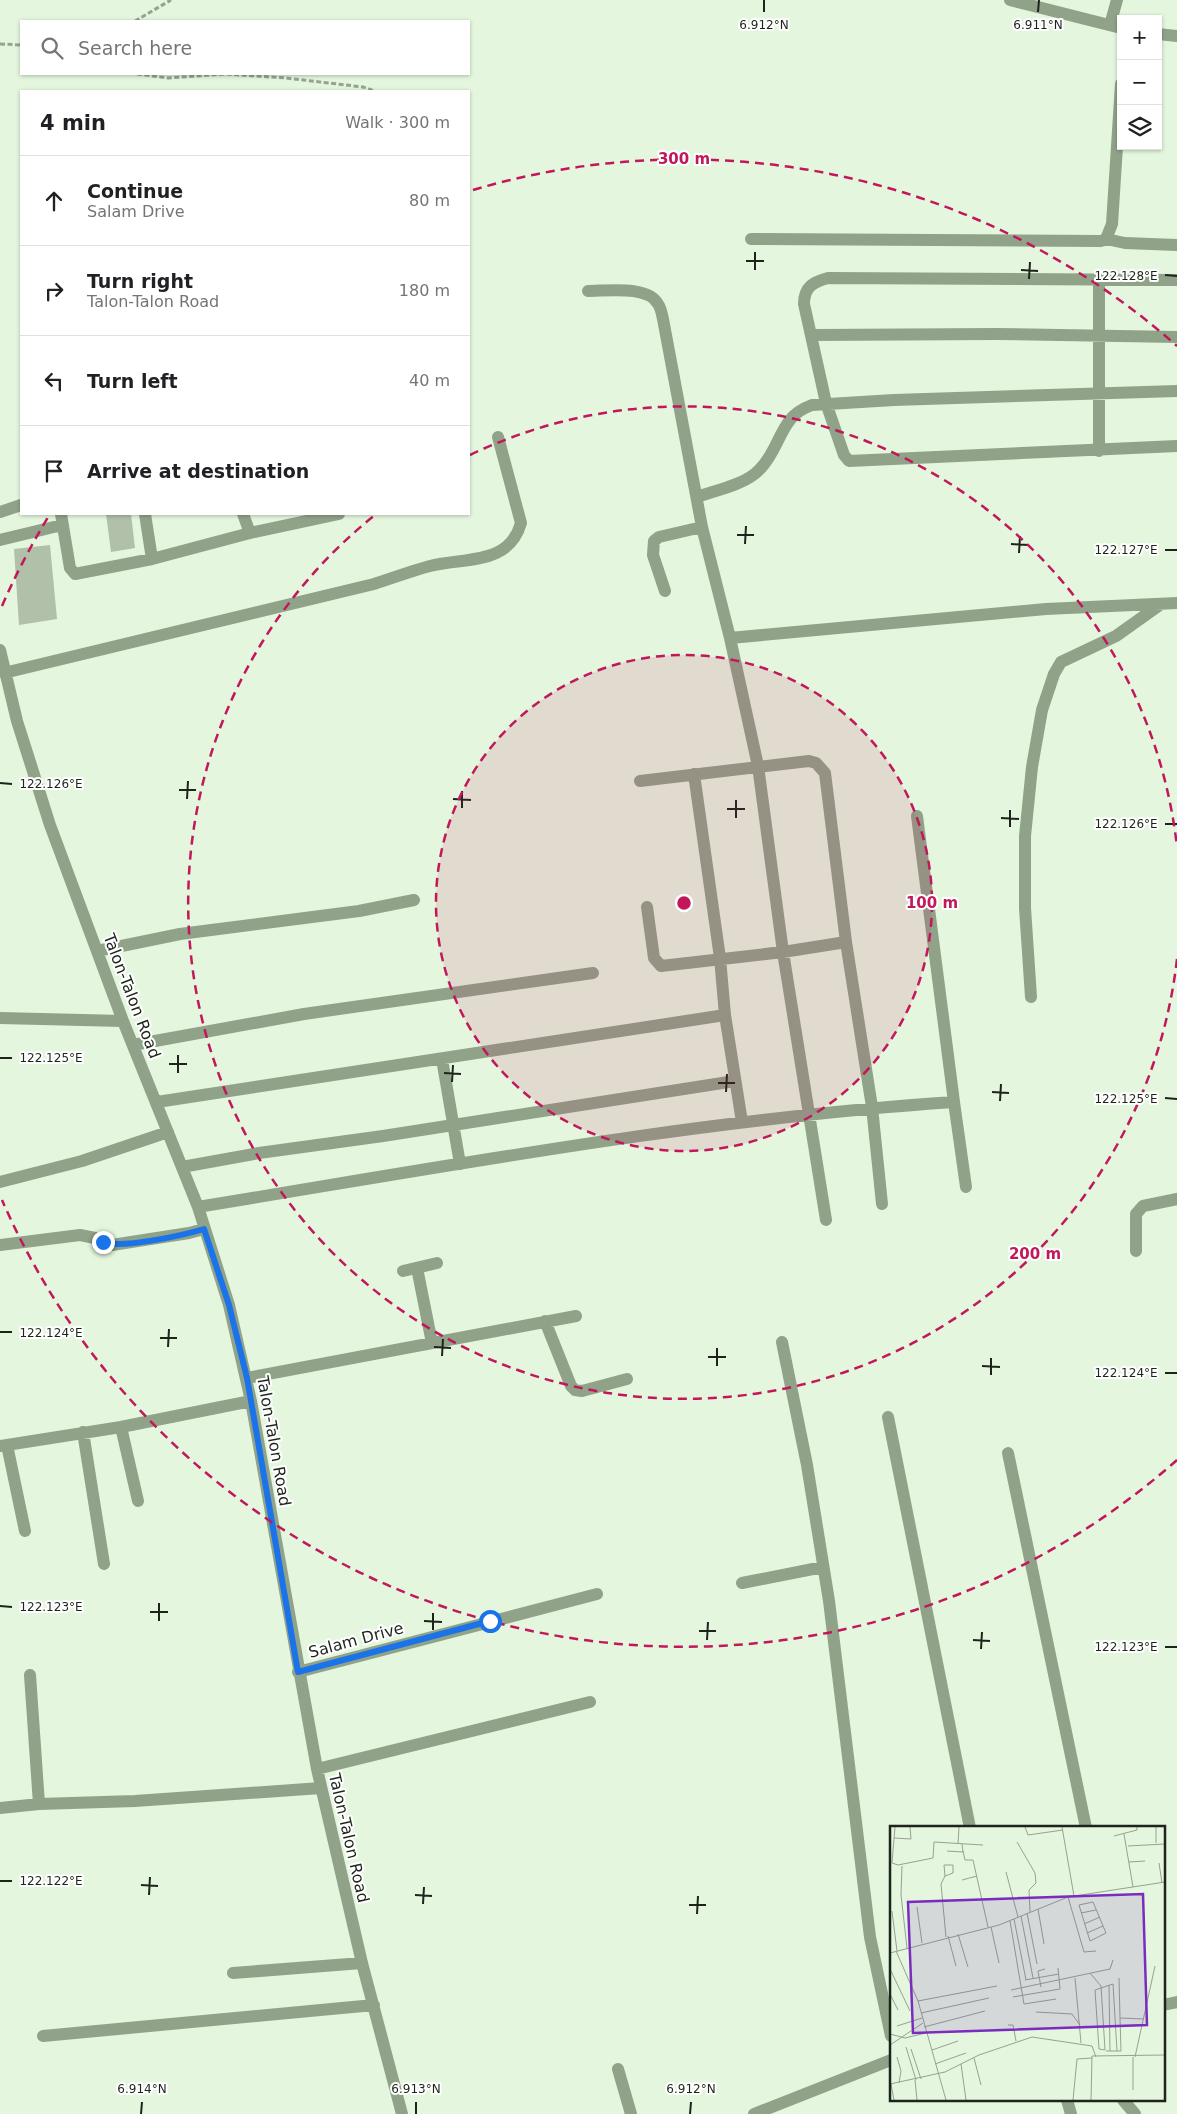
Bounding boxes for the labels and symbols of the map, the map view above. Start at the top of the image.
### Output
text: 6.912°N [739,18,789,32]
text: 6.911°N [1013,18,1063,32]
text: 300 m [658,150,710,168]
text: 122.128°E [1094,269,1158,283]
text: 122.127°E [1094,543,1158,557]
text: 122.126°E [19,777,83,791]
text: 122.126°E [1094,817,1158,831]
centre of rings [675,894,693,912]
text: 100 m [906,894,958,912]
street label: Talon-Talon Road [99,930,165,1061]
text: 122.125°E [19,1051,83,1065]
text: 122.125°E [1094,1092,1158,1106]
route end [92,1231,115,1254]
text: 200 m [1009,1245,1061,1263]
text: 122.124°E [19,1326,83,1340]
text: 122.124°E [1094,1366,1158,1380]
street label: Talon-Talon Road [253,1373,295,1508]
text: 122.123°E [19,1600,83,1614]
route start [479,1610,502,1633]
street label: Salam Drive [306,1618,406,1662]
text: 122.123°E [1094,1640,1158,1654]
street label: Talon-Talon Road [325,1771,373,1905]
inset map [890,1826,1164,2102]
text: 122.122°E [19,1874,83,1888]
text: 6.914°N [117,2082,167,2096]
text: 6.913°N [391,2082,441,2096]
text: 6.912°N [666,2082,716,2096]

